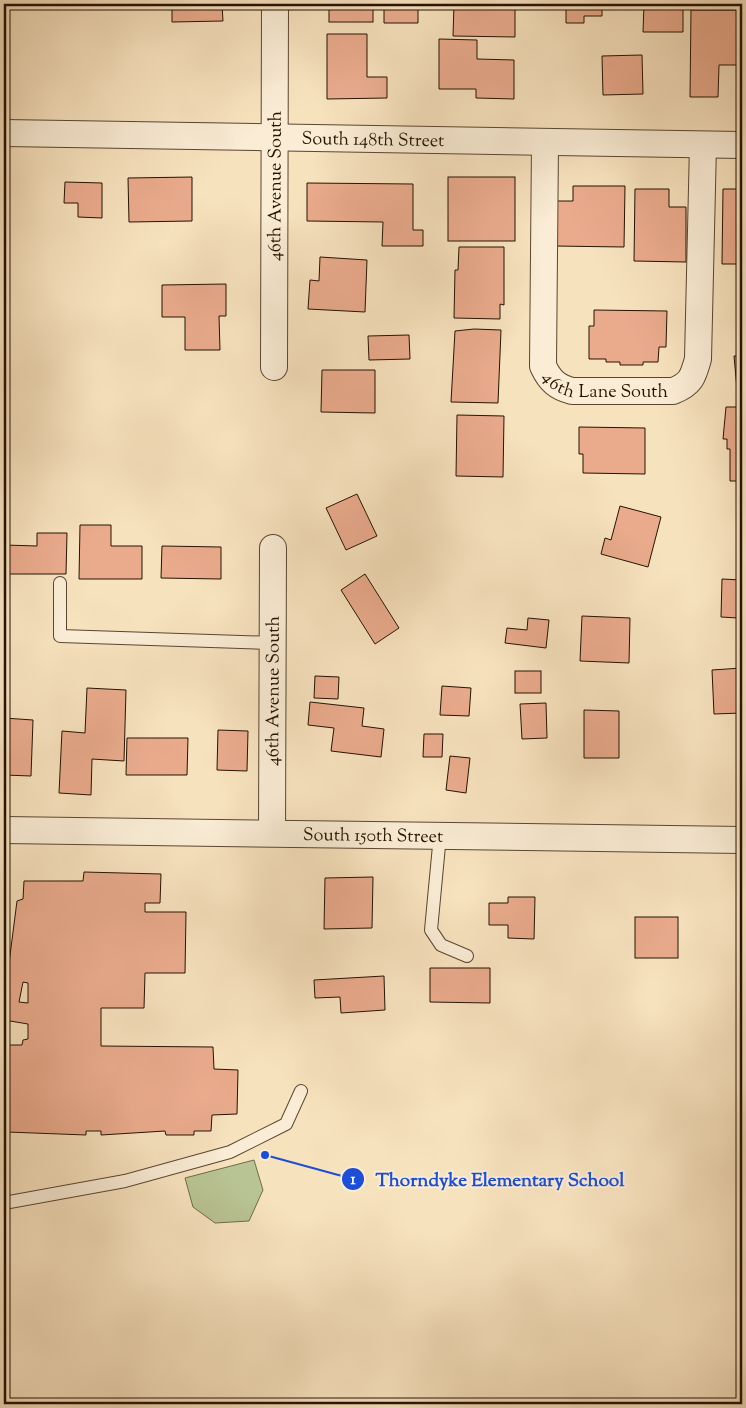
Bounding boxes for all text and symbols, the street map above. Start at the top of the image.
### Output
street label: 46th Avenue South [263,111,290,261]
street label: South 148th Street [301,127,445,155]
street label: 46th Lane South [535,367,669,406]
street label: 46th Avenue South [261,615,288,766]
street label: South 150th Street [303,823,443,851]
callout: Thorndyke Elementary School [341,1162,635,1196]
text: Thorndyke Elementary School [376,1168,625,1195]
text: 1 [350,1170,356,1191]

